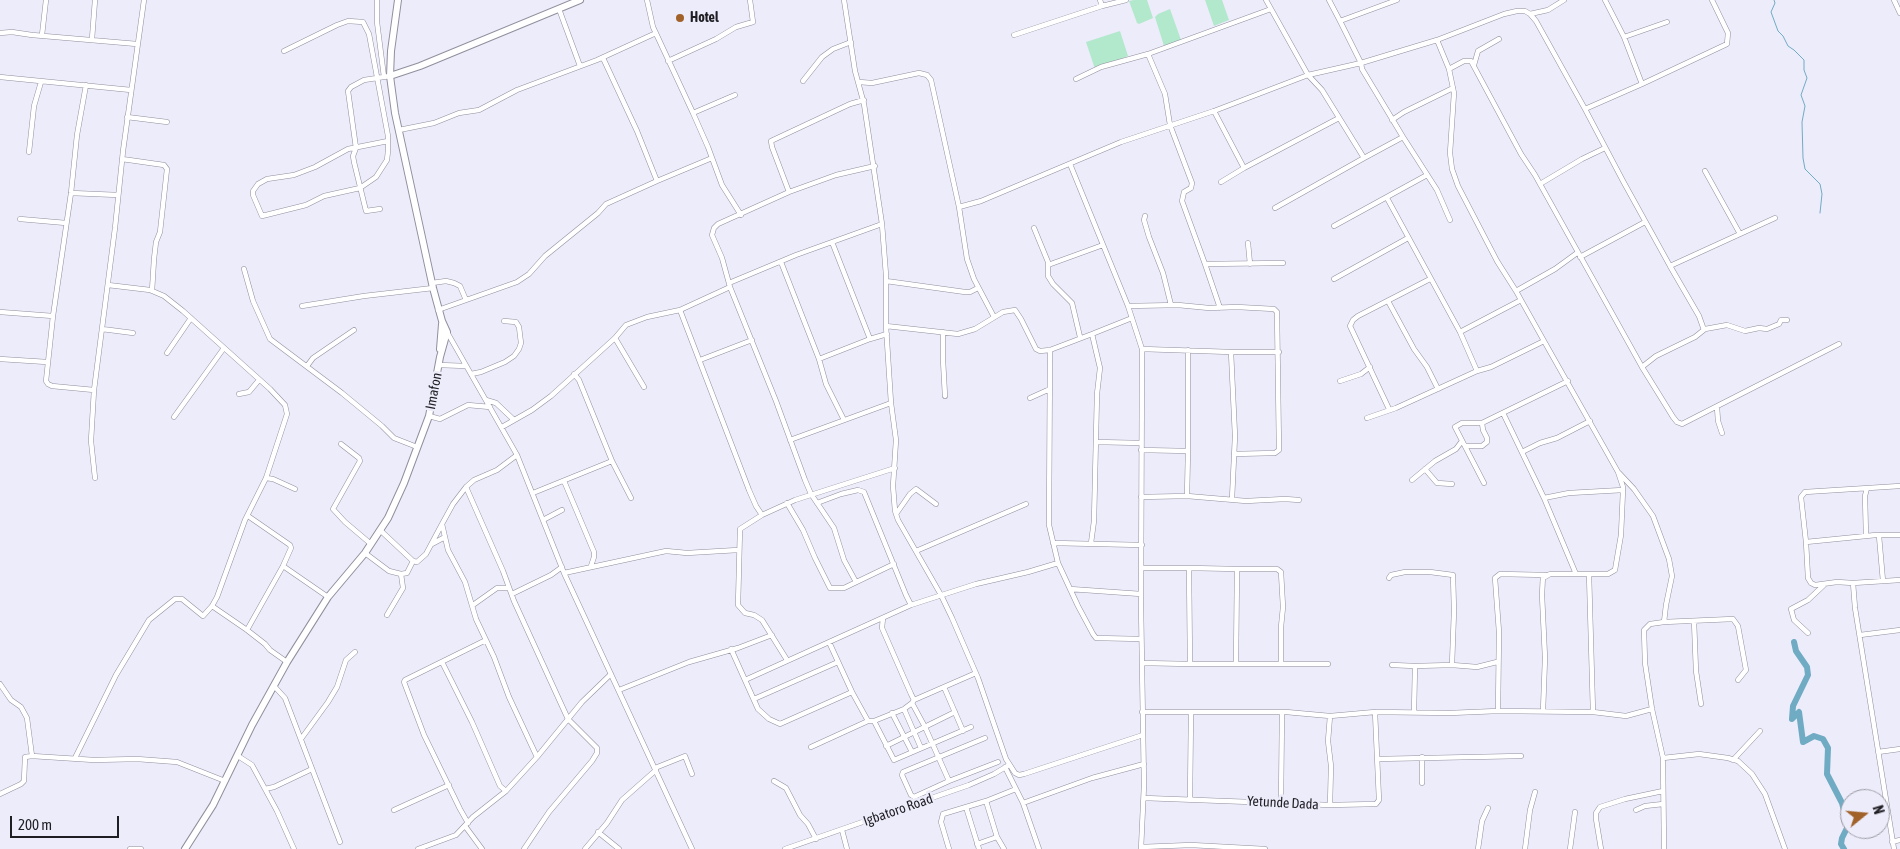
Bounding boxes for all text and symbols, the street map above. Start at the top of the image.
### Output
place label: Hotel [690,10,719,26]
marker: Hotel [674,12,686,24]
street label: Imafon [422,371,446,411]
north arrow [1840,789,1890,839]
street label: Igbatoro Road [861,790,935,830]
street label: Yetunde Dada [1247,793,1319,813]
text: N [1870,804,1887,816]
scale bar [12,806,121,838]
text: 200 m [18,816,52,833]

